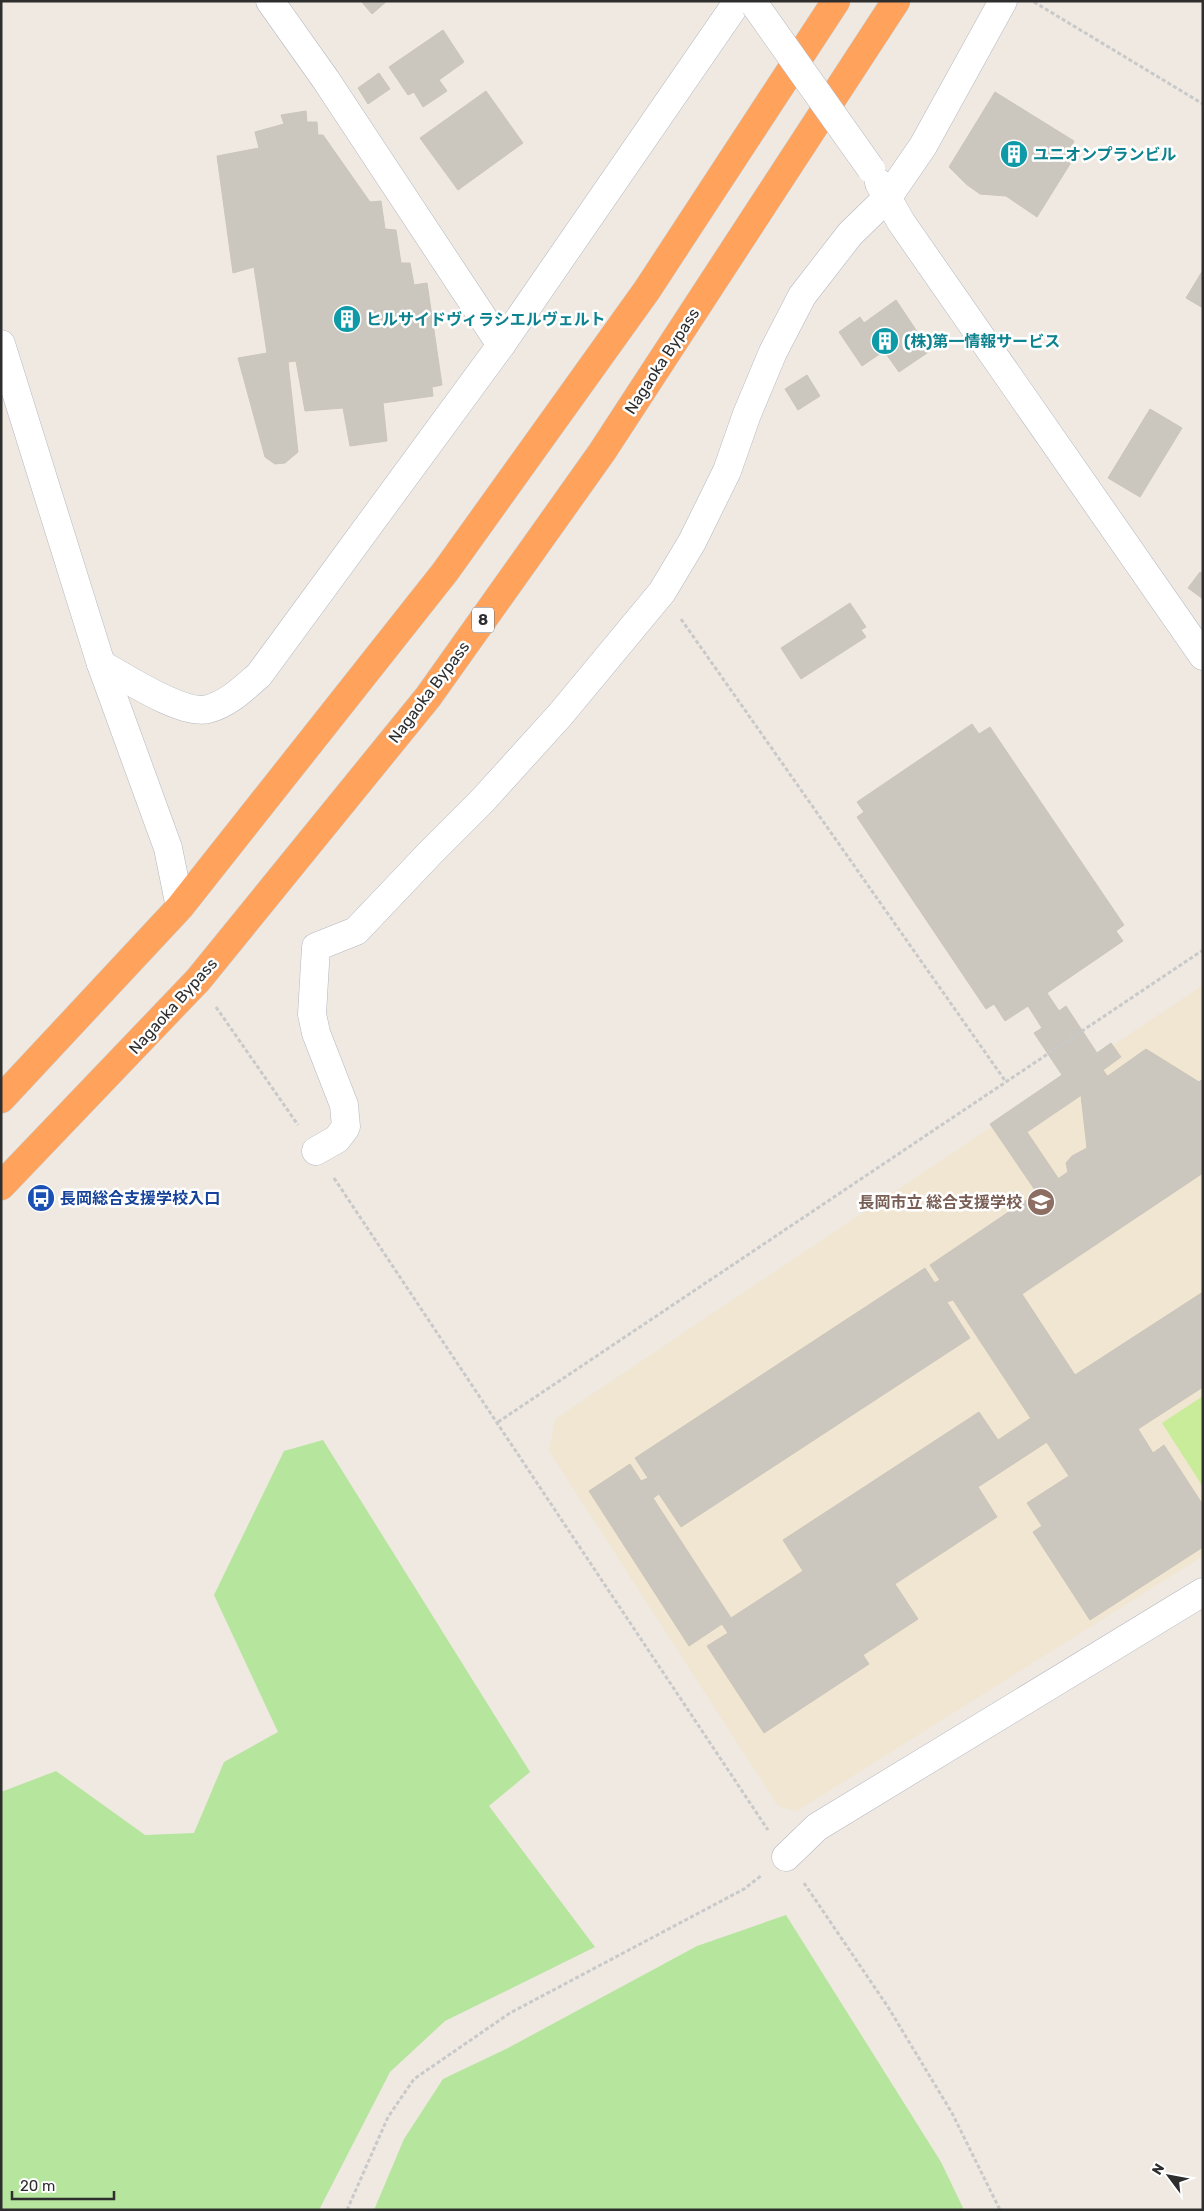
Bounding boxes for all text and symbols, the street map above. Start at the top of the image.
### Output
building icon: ユニオンプランビル [999,139,1029,169]
place label: ユニオンプランビル [1033,145,1177,164]
building icon: ヒルサイドヴィラシエルヴェルト [332,304,362,334]
street label: Nagaoka Bypass [621,304,703,418]
place label: ヒルサイドヴィラシエルヴェルト [366,310,606,329]
building icon: (株)第一情報サービス [870,326,900,356]
place label: (株)第一情報サービス [904,332,1060,351]
road number: 8 [472,608,494,632]
street label: Nagaoka Bypass [385,637,473,747]
street label: Nagaoka Bypass [125,954,221,1058]
bus stop icon: 長岡総合支援学校入口 [26,1183,56,1213]
school or university icon: 長岡市立 総合支援学校 [1026,1187,1056,1217]
place label: 長岡総合支援学校入口 [60,1189,220,1208]
place label: 長岡市立 総合支援学校 [859,1193,1022,1212]
north arrow [1144,2151,1194,2201]
text: N [1149,2161,1168,2178]
scale bar [12,2168,115,2200]
text: 20 m [20,2177,55,2195]

